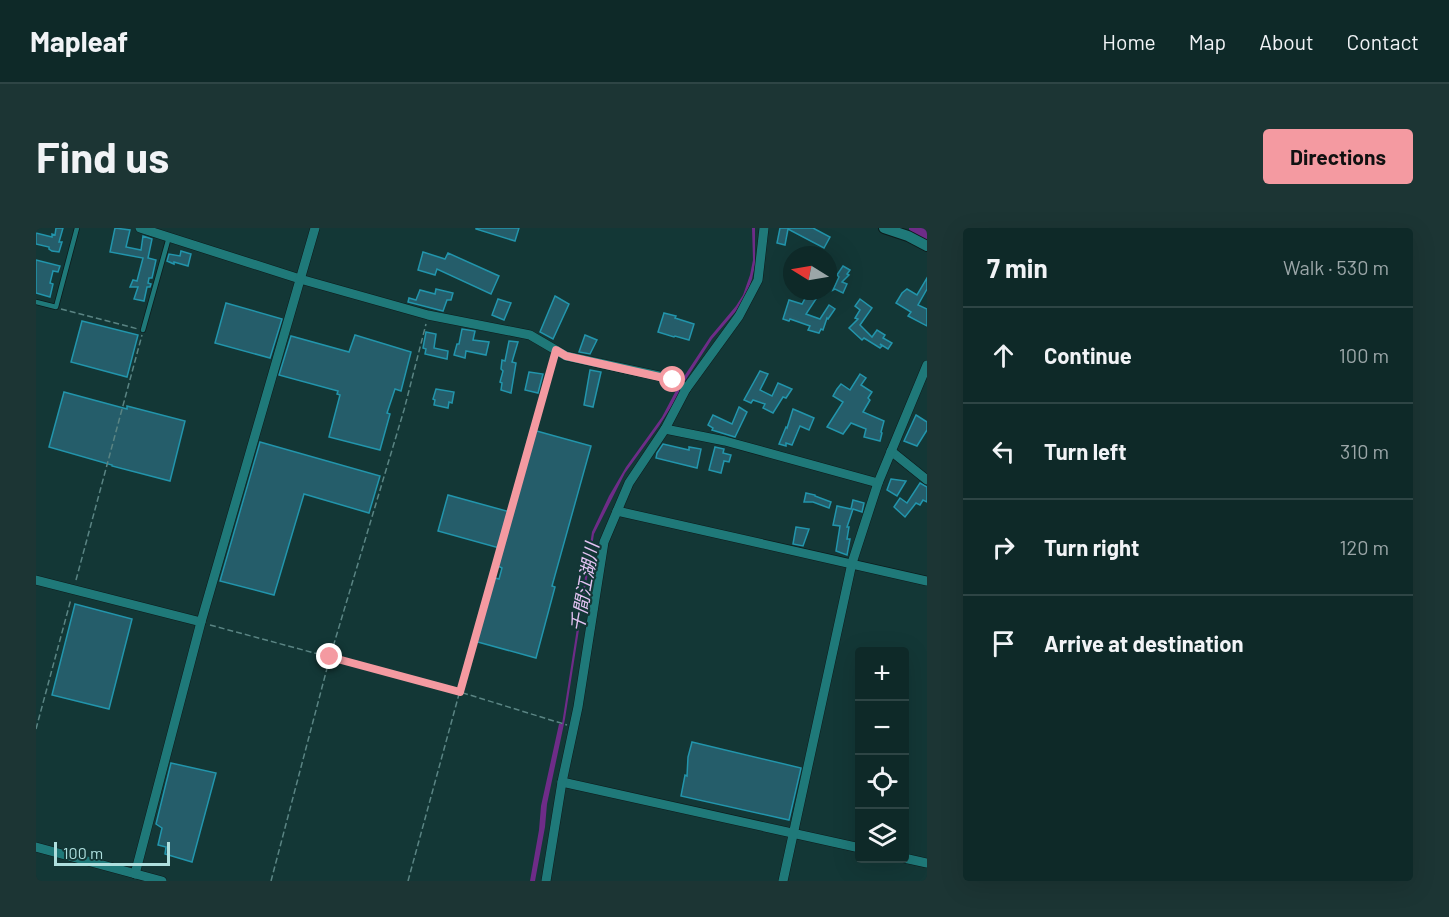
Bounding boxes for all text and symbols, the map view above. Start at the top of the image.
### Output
text: Mapleaf [30,24,128,58]
text: Home [1102,29,1156,54]
text: Map [1189,29,1226,54]
text: About [1259,29,1314,54]
text: Contact [1347,29,1419,54]
button: Directions [1263,129,1413,184]
text: Find us [36,131,169,181]
north arrow [783,246,837,300]
text: 7 min [987,252,1048,283]
text: Walk · 530 m [1283,255,1389,279]
icon: ahead [987,339,1020,372]
text: Continue [1044,342,1132,368]
text: 100 m [1339,343,1389,367]
route start [659,366,685,392]
icon: left [987,435,1020,468]
text: Turn left [1044,438,1127,464]
text: 310 m [1340,439,1389,463]
icon: right [987,531,1020,564]
text: Turn right [1044,534,1139,560]
text: 120 m [1339,535,1389,559]
water label: 千間江湖川 [565,539,603,633]
icon: arrive [987,627,1020,660]
text: Arrive at destination [1044,630,1243,656]
route end [316,643,342,669]
map controls [855,647,909,863]
button: + [855,647,909,701]
button: − [855,701,909,755]
button: locate [855,755,909,809]
button: layers [855,809,909,863]
scale bar [54,839,170,866]
text: 100 m [63,843,103,862]

